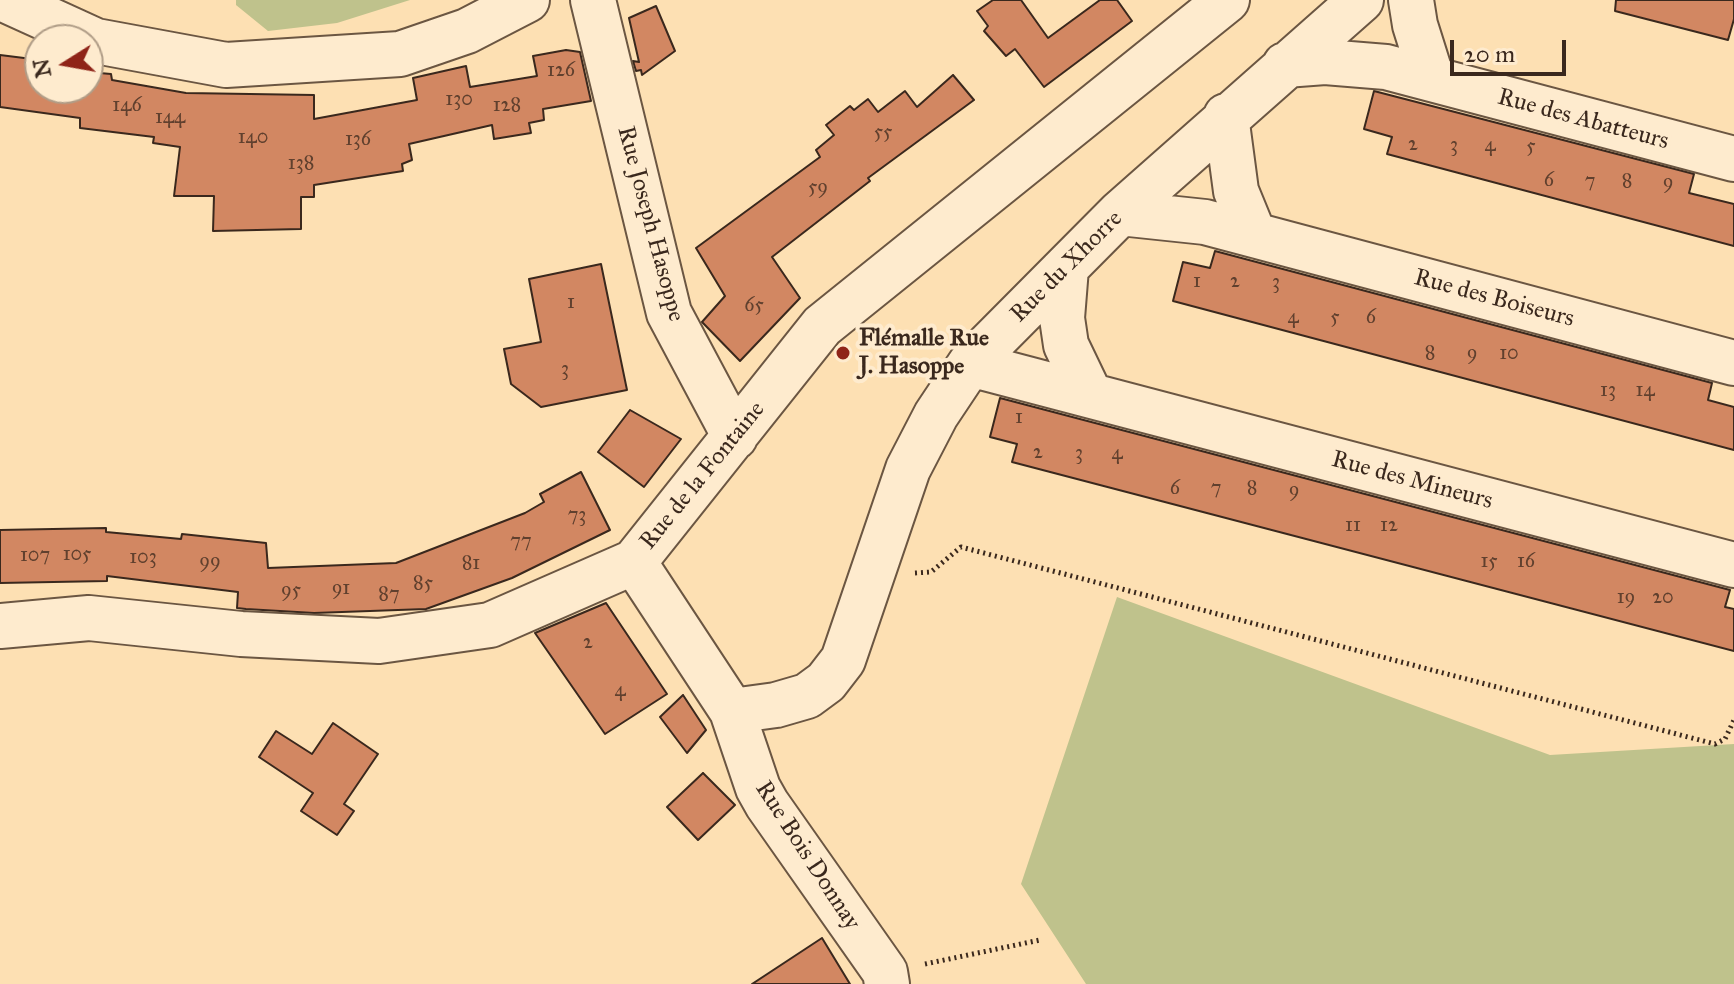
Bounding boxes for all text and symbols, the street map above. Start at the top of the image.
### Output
north arrow [24,24,104,104]
scale bar [1454,24,1570,74]
text: 20 m [1464,39,1515,69]
text: N [27,57,57,80]
house number: 126 [547,59,575,83]
street label: Rue des Abatteurs [1494,83,1672,157]
house number: 130 [445,88,473,112]
house number: 146 [112,94,142,118]
house number: 128 [493,94,521,118]
house number: 144 [155,106,185,130]
house number: 55 [874,121,892,145]
street label: Rue Joseph Hasoppe [610,123,690,325]
house number: 140 [238,126,268,150]
house number: 136 [345,128,371,152]
house number: 2 [1408,133,1418,157]
house number: 3 [1450,134,1458,158]
house number: 4 [1484,134,1496,158]
house number: 5 [1526,135,1536,159]
house number: 138 [288,152,314,176]
house number: 6 [1544,169,1554,193]
house number: 7 [1585,170,1595,194]
house number: 8 [1622,170,1632,194]
house number: 9 [1663,171,1673,195]
house number: 59 [808,176,828,200]
street label: Rue du Xhorre [1005,205,1129,329]
street label: Rue des Boiseurs [1411,264,1577,334]
house number: 1 [1193,270,1201,294]
house number: 2 [1230,270,1240,294]
house number: 3 [1272,271,1280,295]
house number: 1 [567,291,575,315]
house number: 65 [744,294,764,318]
house number: 4 [1287,306,1299,330]
house number: 5 [1330,306,1340,330]
house number: 6 [1366,306,1376,330]
place label: Flémalle Rue J. Hasoppe [859,325,989,381]
house number: 8 [1425,342,1435,366]
house number: 9 [1467,342,1477,366]
house number: 10 [1499,342,1519,366]
marker: Flémalle Rue J. Hasoppe [834,344,852,362]
house number: 3 [561,358,569,382]
house number: 13 [1600,379,1616,403]
house number: 14 [1635,379,1655,403]
street label: Rue de la Fontaine [634,396,772,556]
house number: 1 [1015,406,1023,430]
house number: 2 [1033,441,1043,465]
house number: 3 [1075,442,1083,466]
house number: 4 [1111,442,1123,466]
street label: Rue des Mineurs [1328,446,1496,516]
house number: 6 [1170,477,1180,501]
house number: 7 [1211,477,1221,501]
house number: 8 [1247,477,1257,501]
house number: 9 [1289,479,1299,503]
house number: 73 [568,504,586,528]
house number: 11 [1345,514,1361,538]
house number: 12 [1380,514,1398,538]
house number: 77 [510,530,532,554]
house number: 105 [63,543,91,567]
house number: 107 [20,544,50,568]
house number: 103 [129,546,157,570]
house number: 99 [199,550,221,574]
house number: 15 [1480,550,1498,574]
house number: 16 [1517,550,1535,574]
house number: 81 [462,552,480,576]
house number: 85 [413,572,433,596]
house number: 91 [332,577,350,601]
house number: 95 [281,579,301,603]
house number: 87 [378,583,400,607]
house number: 19 [1617,586,1635,610]
house number: 20 [1652,586,1674,610]
house number: 2 [583,631,593,655]
house number: 4 [614,679,626,703]
street label: Rue Bois Donnay [748,776,866,936]

